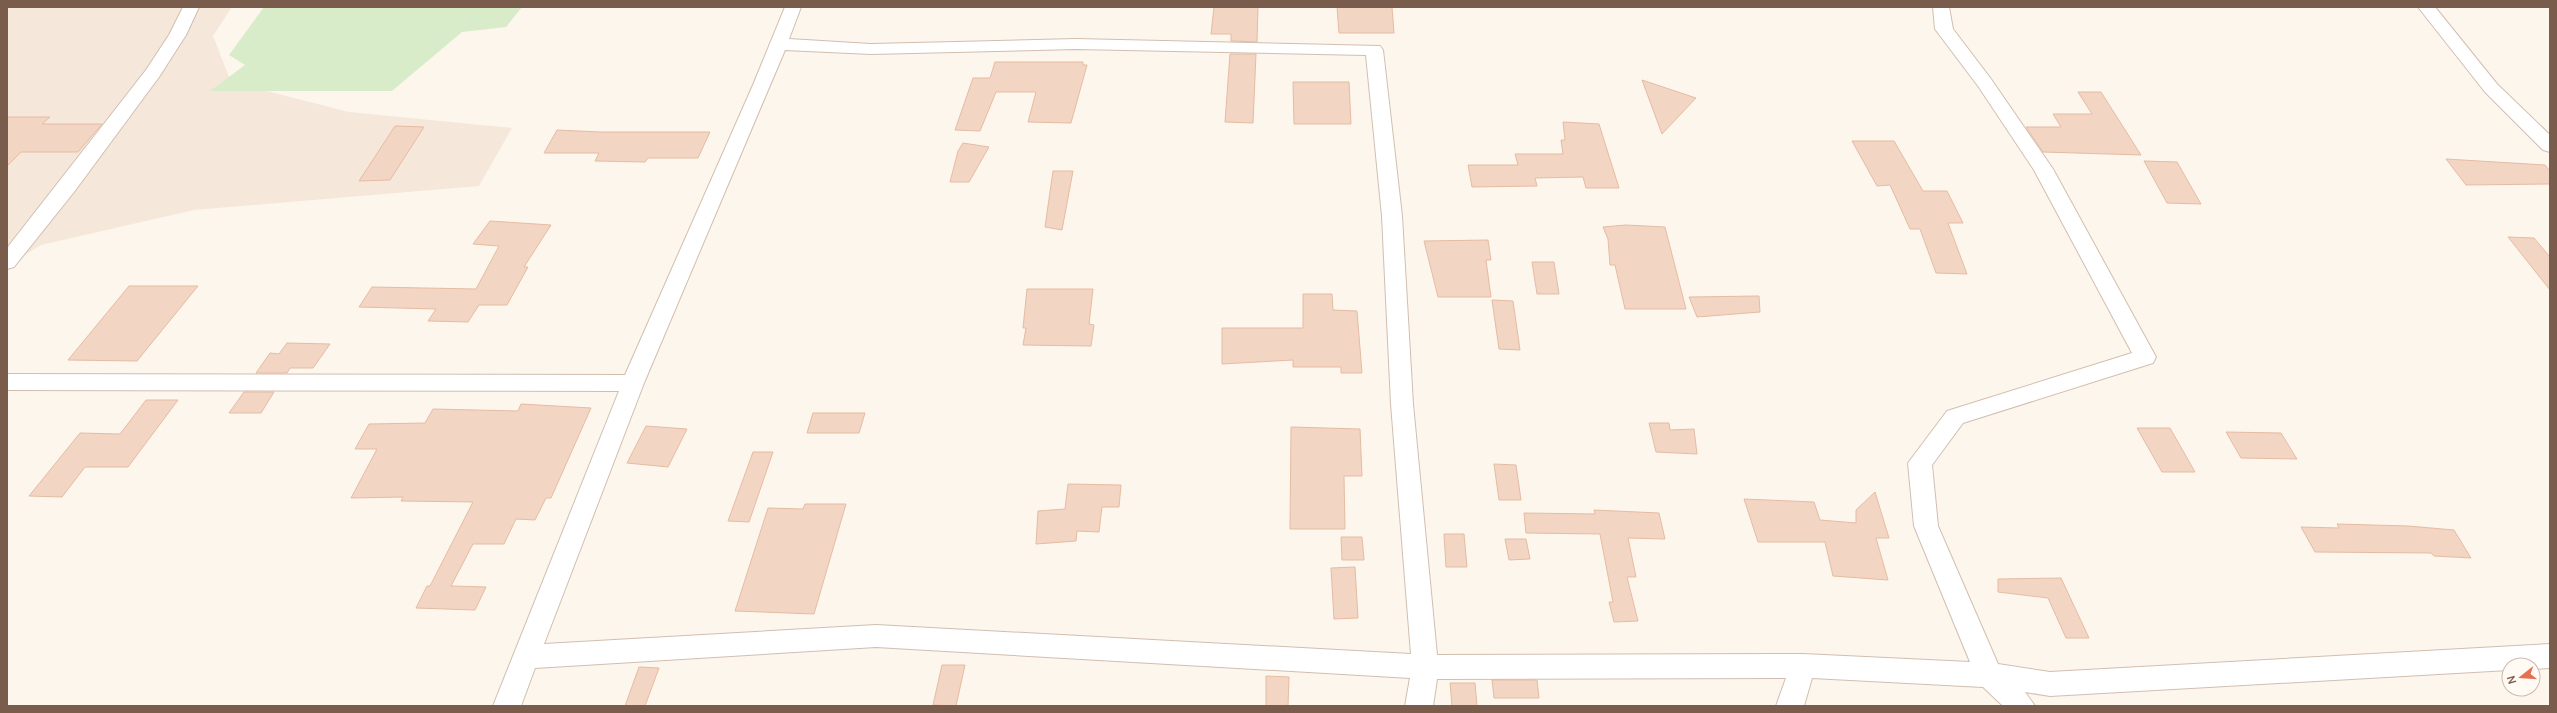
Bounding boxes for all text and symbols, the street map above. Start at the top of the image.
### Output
north arrow [2501,657,2541,697]
text: N [2503,674,2519,686]

